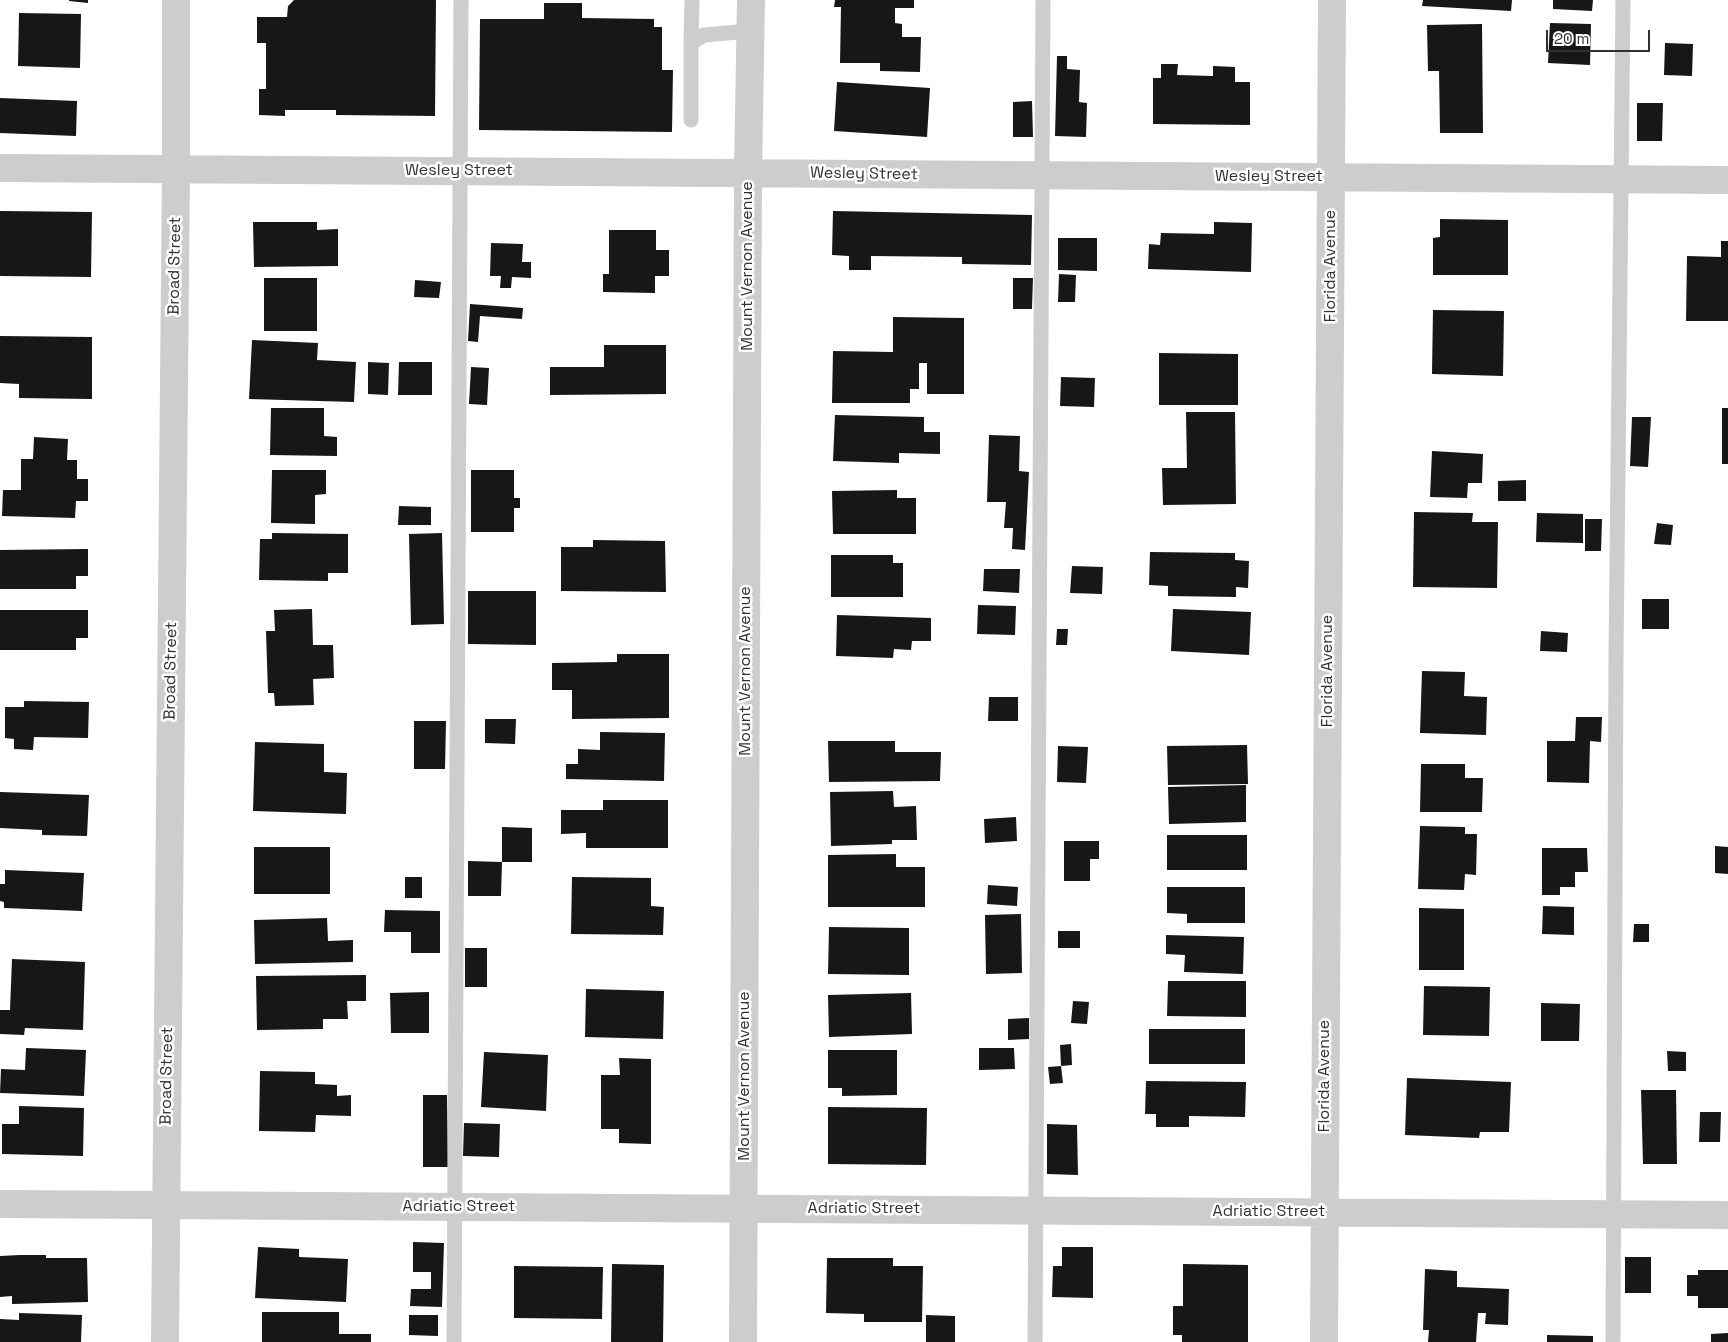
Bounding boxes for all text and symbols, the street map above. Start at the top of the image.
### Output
scale bar [1548,20,1652,52]
text: 20 m [1554,29,1589,48]
street label: Wesley Street [405,161,513,181]
street label: Wesley Street [810,163,918,185]
street label: Wesley Street [1215,167,1323,187]
street label: Mount Vernon Avenue [738,181,758,351]
street label: Florida Avenue [1321,210,1341,322]
street label: Broad Street [165,217,185,315]
street label: Mount Vernon Avenue [736,586,756,756]
street label: Florida Avenue [1318,615,1338,727]
street label: Broad Street [161,622,181,720]
street label: Mount Vernon Avenue [735,991,755,1161]
street label: Florida Avenue [1315,1020,1335,1132]
street label: Broad Street [157,1027,177,1125]
street label: Adriatic Street [403,1197,515,1217]
street label: Adriatic Street [808,1199,920,1219]
street label: Adriatic Street [1213,1202,1325,1222]

